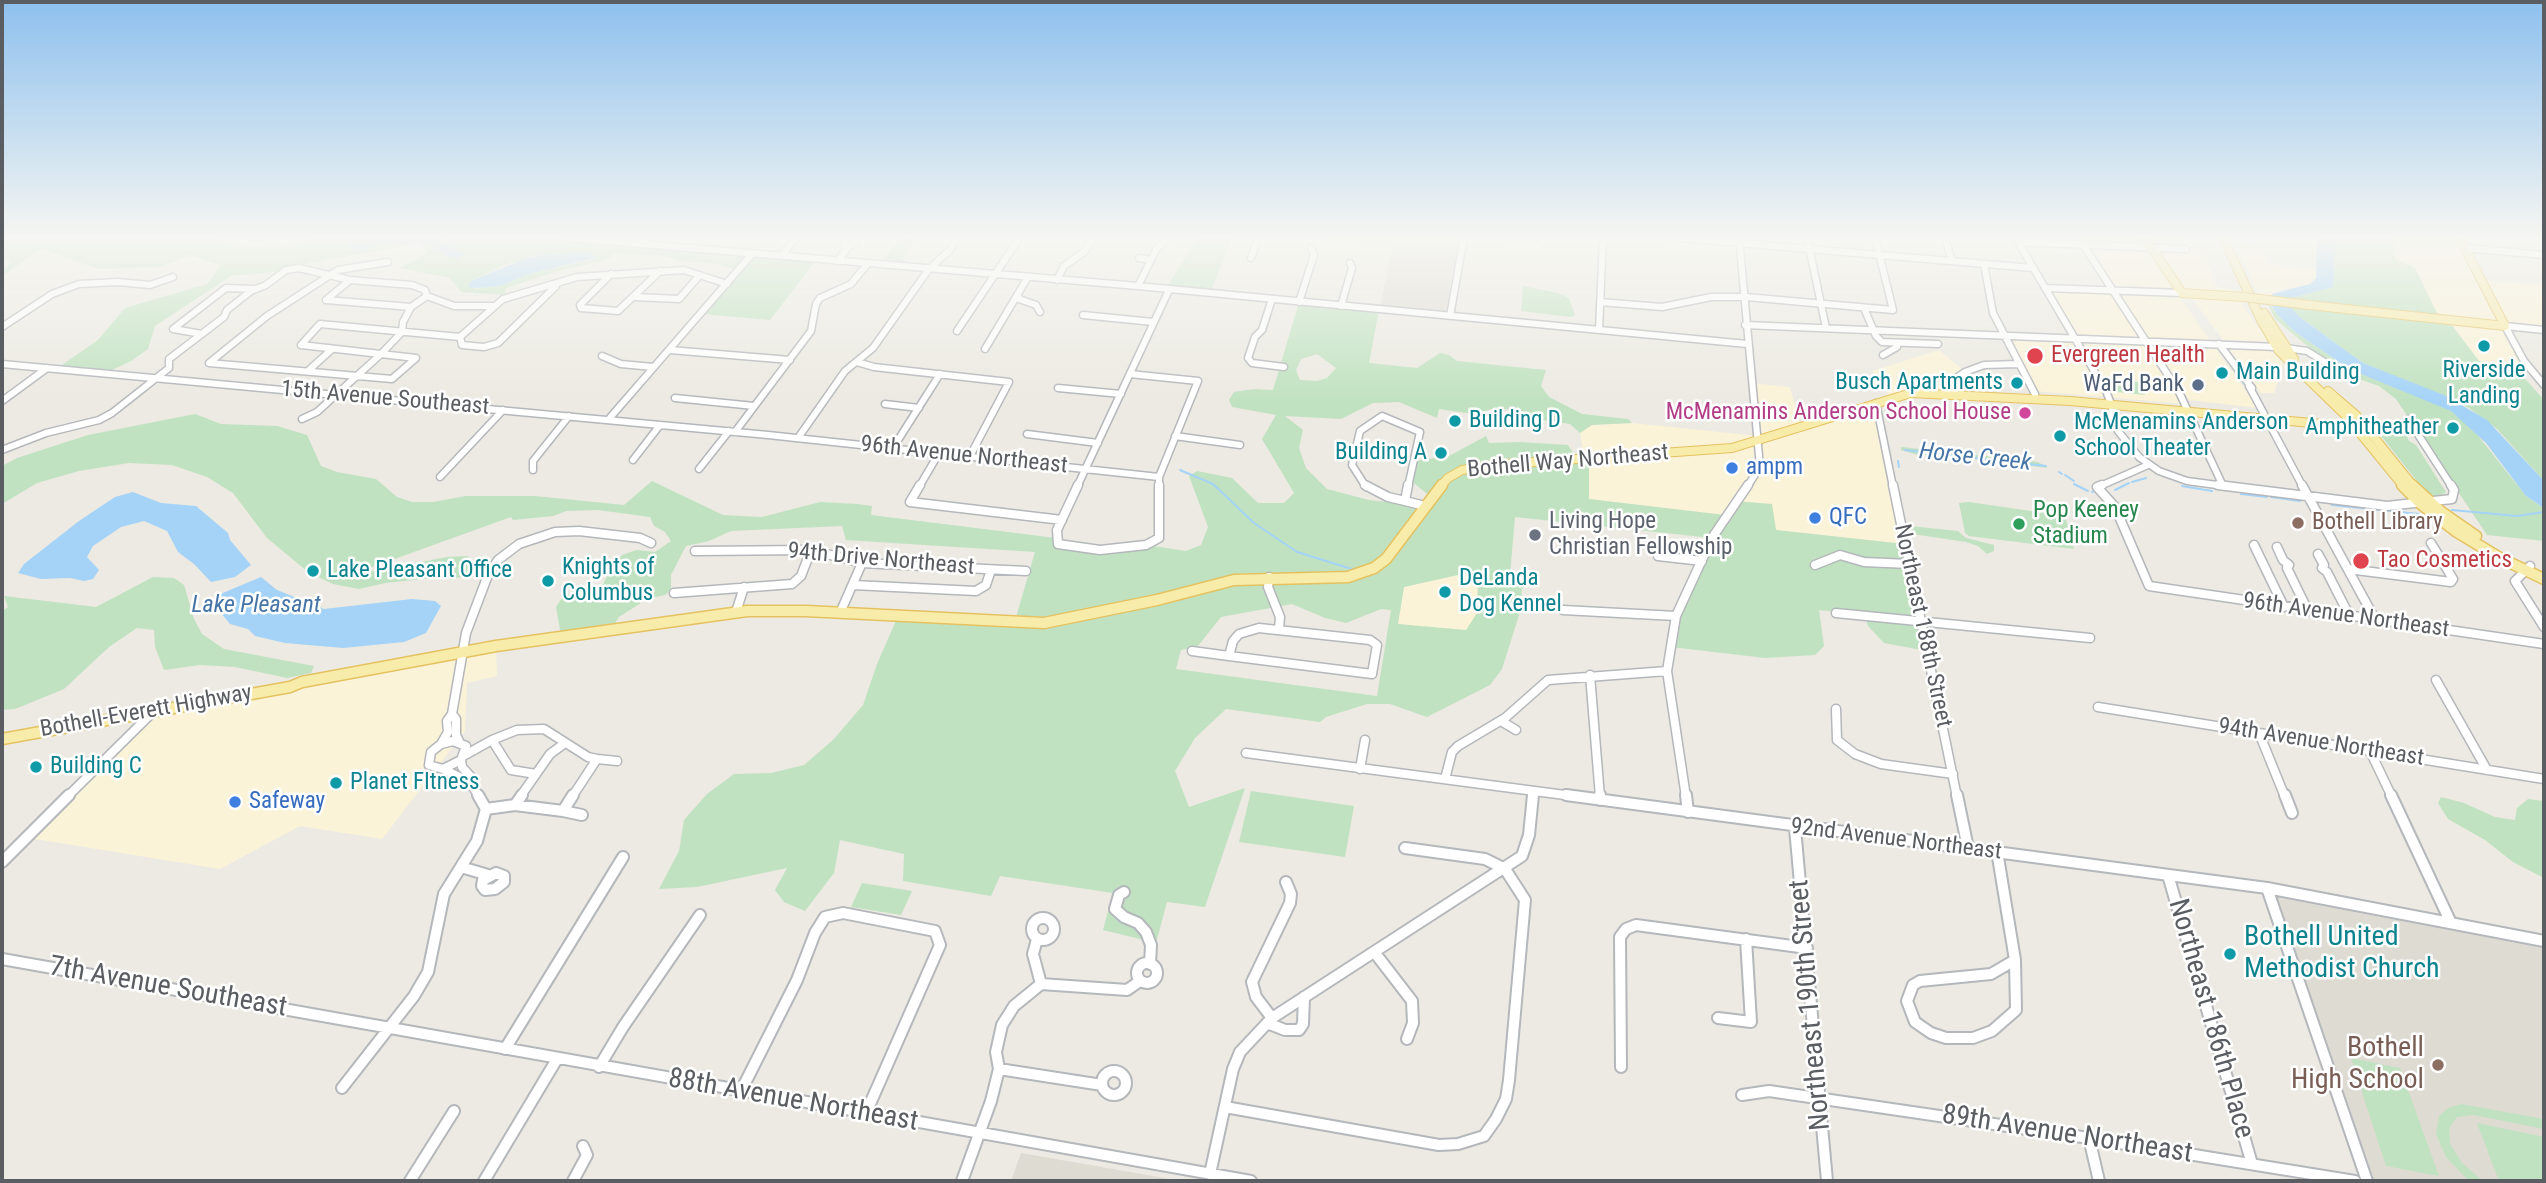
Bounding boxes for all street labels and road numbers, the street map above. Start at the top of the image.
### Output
street label: 15th Avenue Southeast [280,376,490,422]
street label: 96th Avenue Northeast [859,431,1069,481]
street label: Bothell Way Northeast [1466,439,1670,485]
street label: Northeast 188th Street [1887,522,1957,730]
street label: 94th Drive Northeast [786,538,976,582]
street label: 96th Avenue Northeast [2241,588,2451,644]
street label: Bothell-Everett Highway [38,680,254,744]
street label: 94th Avenue Northeast [2216,713,2426,773]
street label: 92nd Avenue Northeast [1789,813,2003,867]
street label: Northeast 190th Street [1783,878,1839,1132]
street label: Northeast 186th Place [2160,895,2260,1143]
street label: 7th Avenue Southeast [47,951,289,1025]
street label: 88th Avenue Northeast [666,1062,920,1140]
street label: 89th Avenue Northeast [1939,1099,2195,1171]

